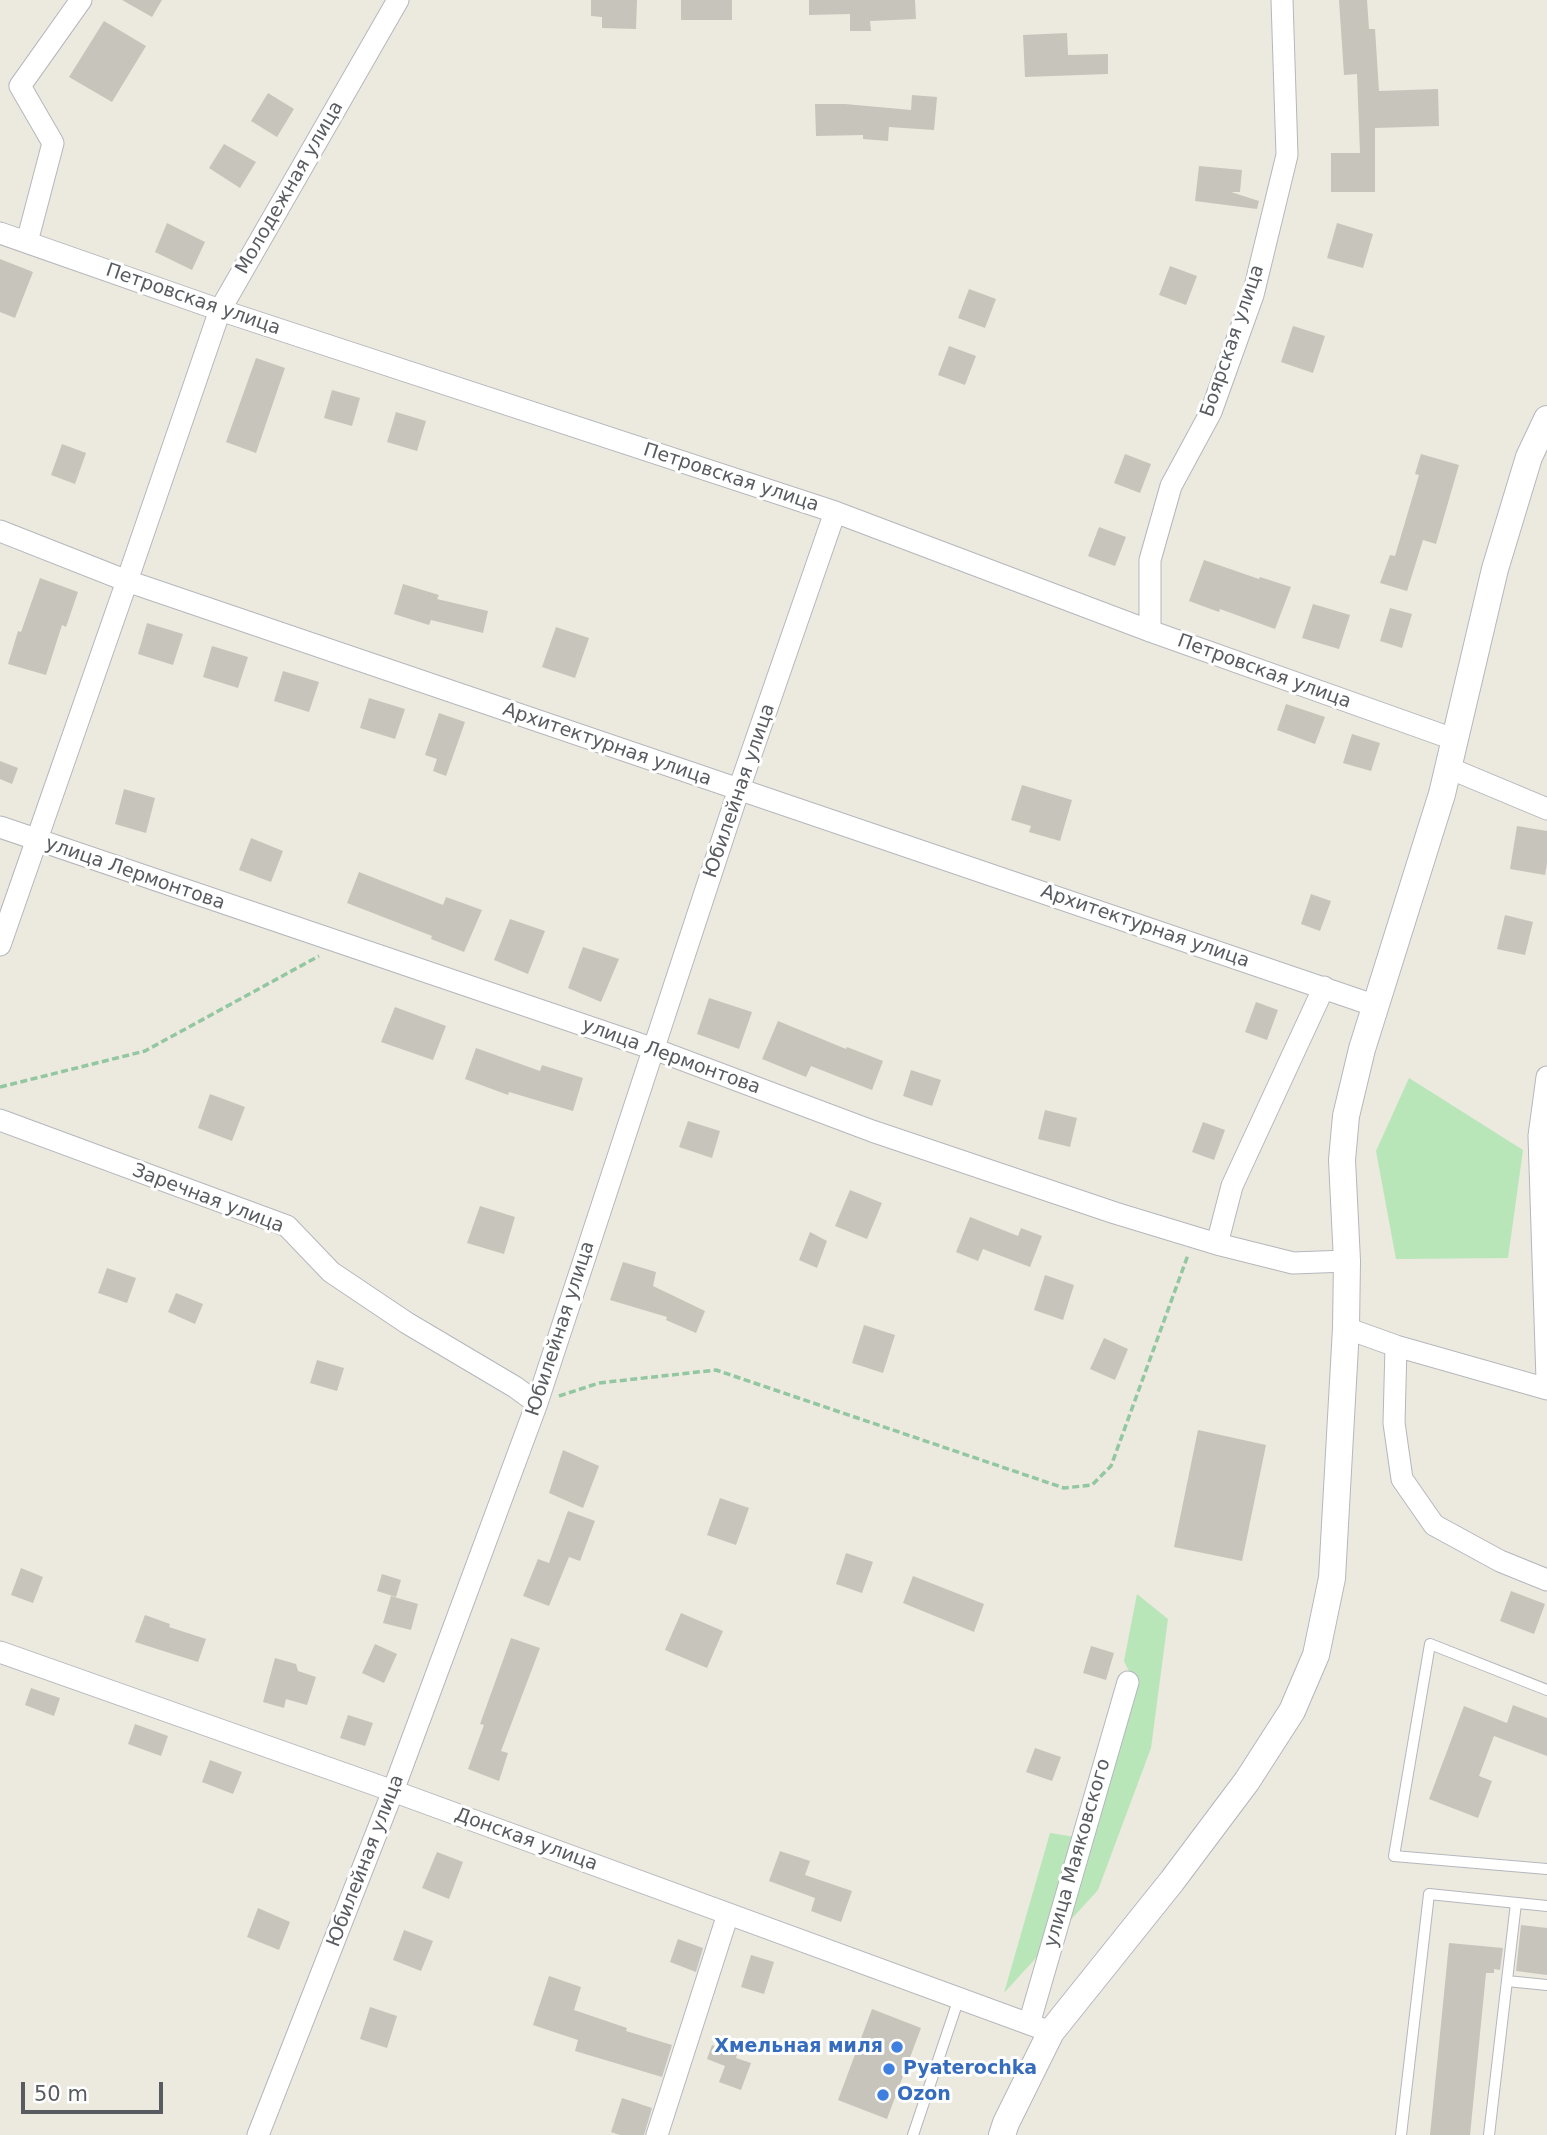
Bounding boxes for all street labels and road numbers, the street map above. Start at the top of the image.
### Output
street label: Молодежная улица [231,98,349,278]
street label: Петровская улица [103,259,283,341]
street label: Боярская улица [1196,262,1270,420]
street label: Петровская улица [640,439,822,517]
street label: Петровская улица [1174,630,1354,714]
street label: Архитектурная улица [500,699,714,791]
street label: Юбилейная улица [699,701,781,881]
street label: улица Лермонтова [42,833,228,915]
street label: Архитектурная улица [1038,881,1252,973]
street label: улица Лермонтова [579,1014,763,1100]
street label: Заречная улица [129,1160,287,1238]
street label: Юбилейная улица [522,1239,600,1419]
street label: улица Маяковского [1040,1756,1116,1950]
street label: Юбилейная улица [323,1772,409,1950]
street label: Донская улица [452,1804,600,1876]

